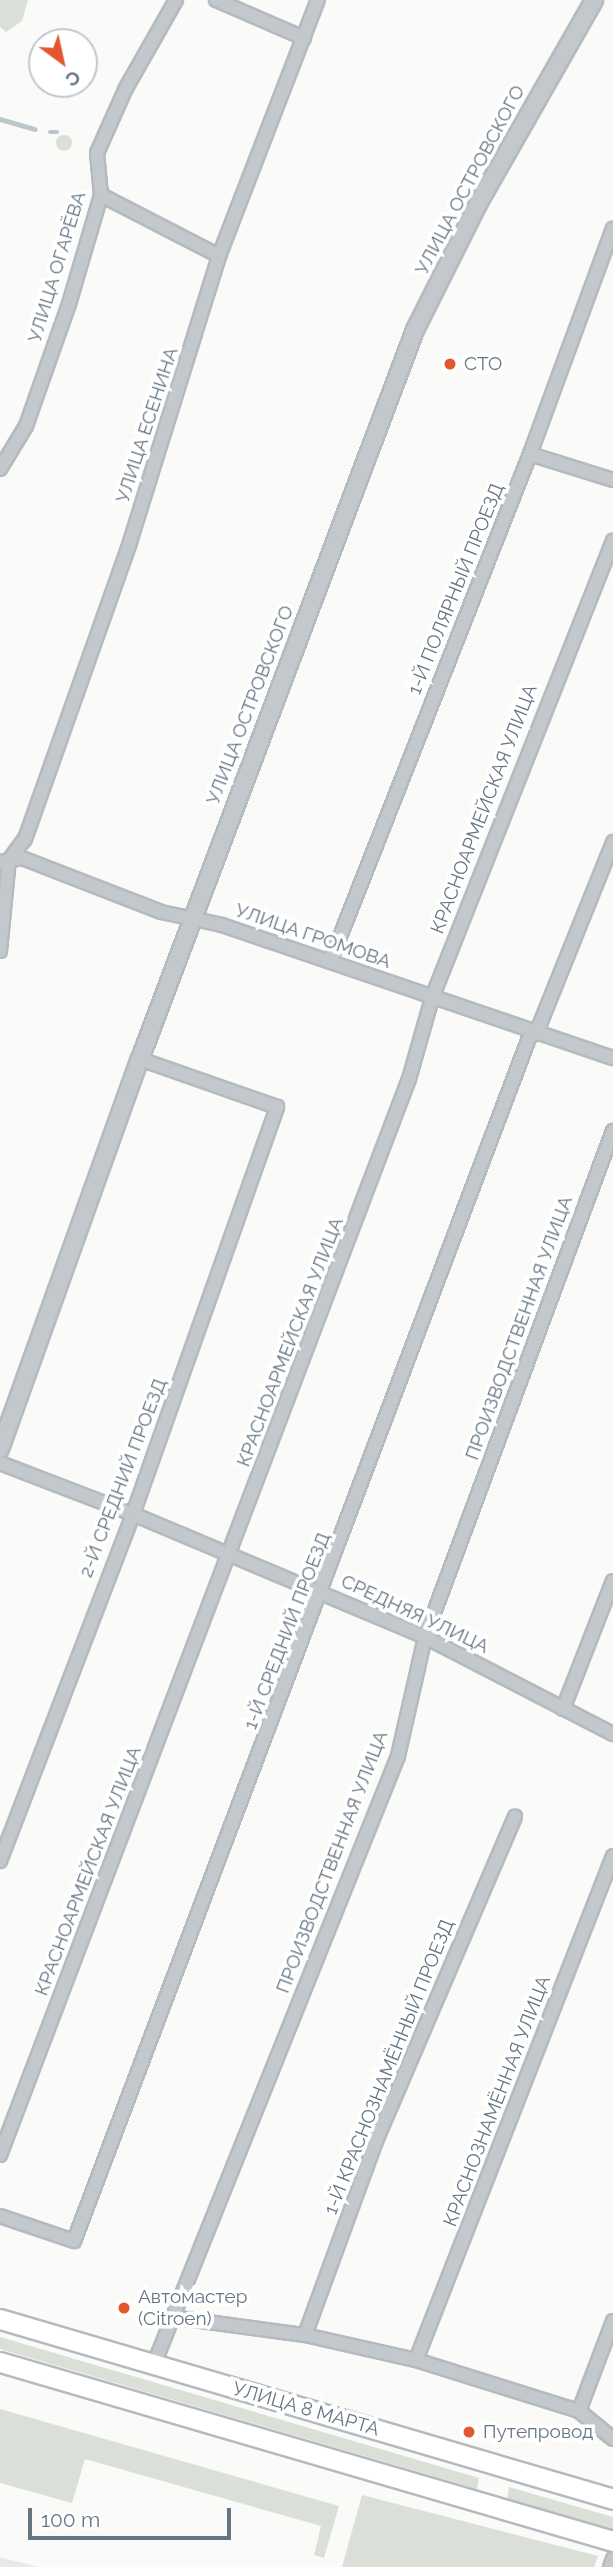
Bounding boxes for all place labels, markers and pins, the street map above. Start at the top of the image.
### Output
place label: СТО [464,353,502,375]
marker: СТО [442,356,458,372]
place label: Автомастер (Citroen) [138,2286,247,2330]
marker: Автомастер (Citroen) [116,2300,132,2316]
place label: Путепровод [483,2421,593,2443]
marker: Путепровод [461,2424,477,2440]

